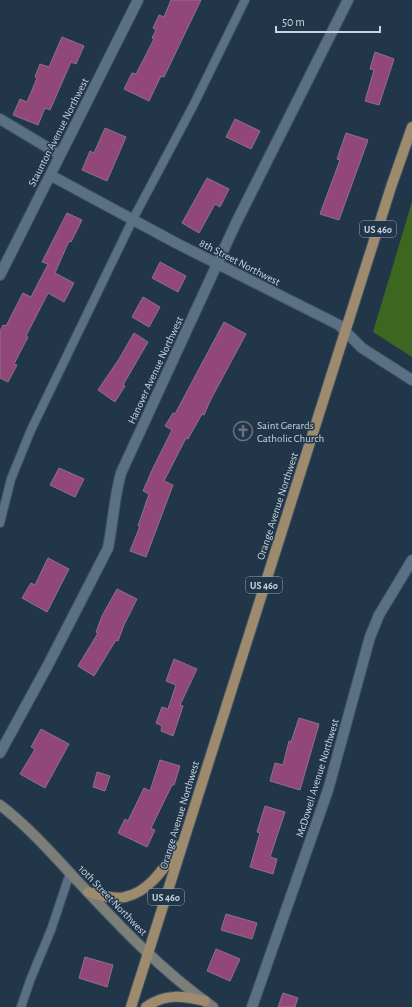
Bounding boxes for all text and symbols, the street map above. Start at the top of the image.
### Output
scale bar [276,8,380,34]
text: 50 m [282,16,305,28]
street label: Staunton Avenue Northwest [26,76,91,188]
road number: US 460 [360,221,396,237]
street label: 8th Street Northwest [198,237,282,288]
street label: Hanover Avenue Northwest [126,314,185,426]
church icon: Saint Gerards Catholic Church [232,420,254,442]
place label: Saint Gerards Catholic Church [257,420,324,444]
street label: Orange Avenue Northwest [255,451,300,561]
road number: US 460 [246,577,282,593]
street label: McDowell Avenue Northwest [294,717,341,839]
street label: Orange Avenue Northwest [158,759,201,870]
street label: 10th Street Northwest [76,863,149,938]
road number: US 460 [148,889,184,905]

